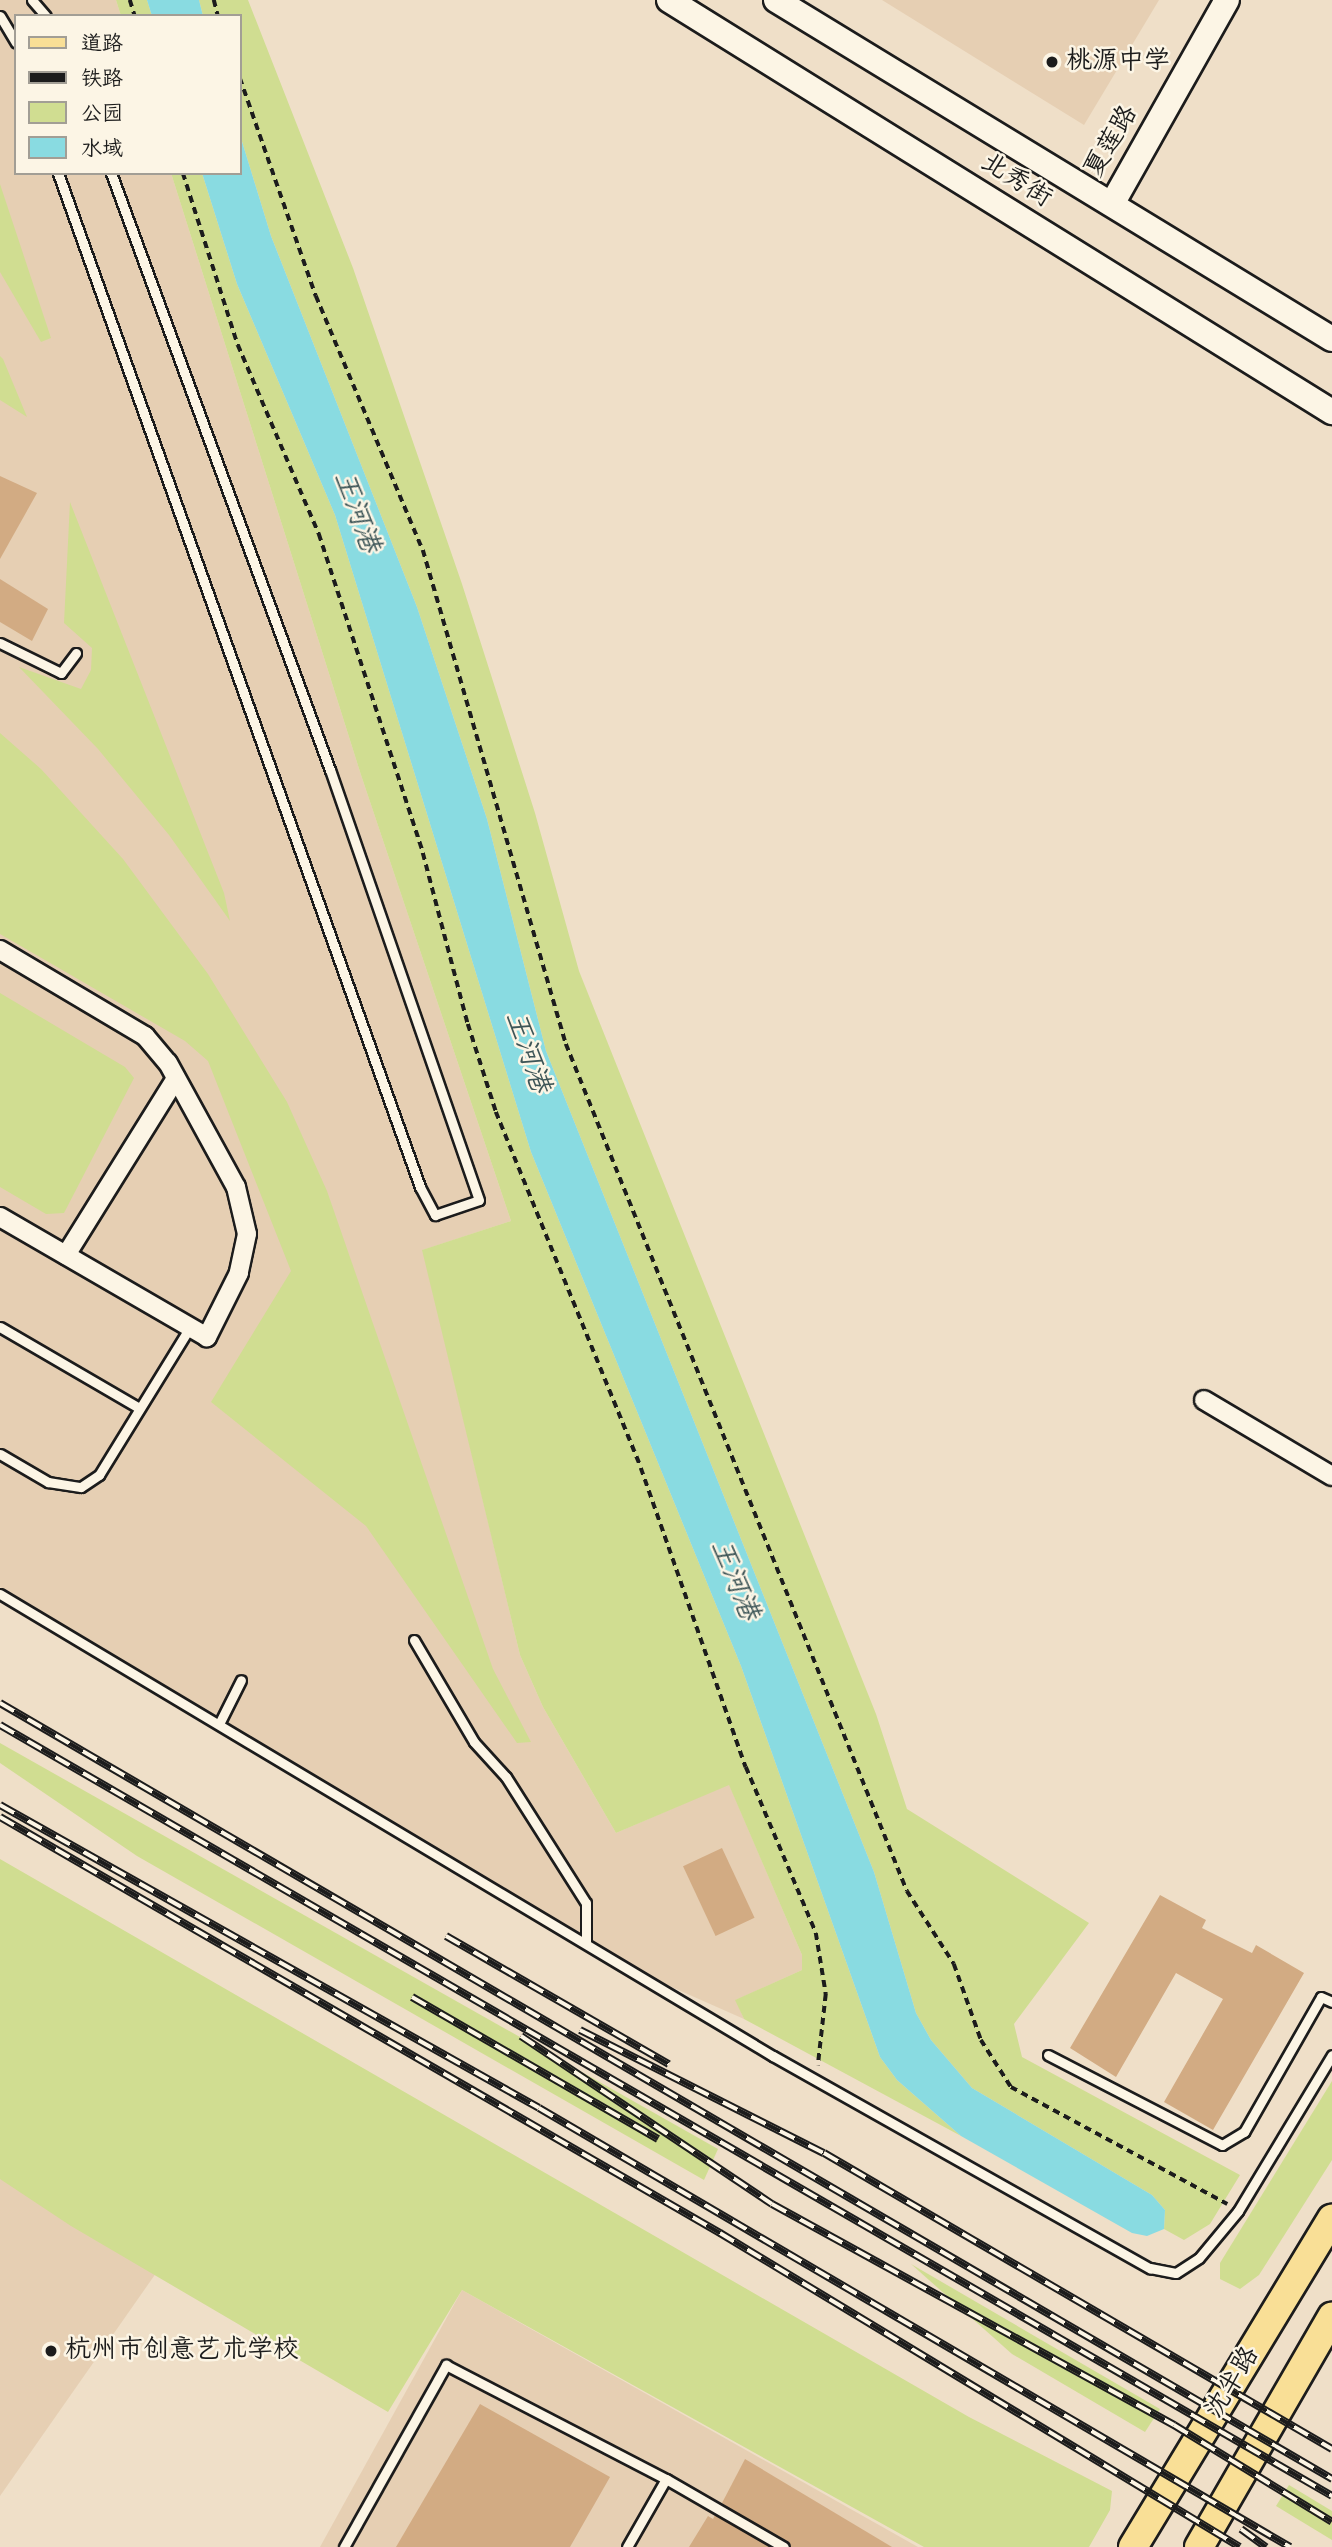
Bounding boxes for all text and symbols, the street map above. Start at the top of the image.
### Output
legend [14,14,242,175]
text: 道路 [81,30,123,58]
place label: 桃源中学 [1066,46,1170,78]
marker: 桃源中学 [1044,54,1060,70]
text: 铁路 [81,65,123,93]
text: 公园 [81,100,123,128]
street label: 夏莲路 [1079,100,1145,184]
text: 水域 [81,135,123,163]
street label: 北秀街 [975,147,1057,215]
water label: 王河港 [326,467,386,557]
water label: 王河港 [497,1007,557,1097]
water label: 王河港 [703,1535,765,1625]
place label: 杭州市创意艺术学校 [65,2335,299,2367]
street label: 沈半路 [1200,2342,1266,2424]
marker: 杭州市创意艺术学校 [43,2343,59,2359]

